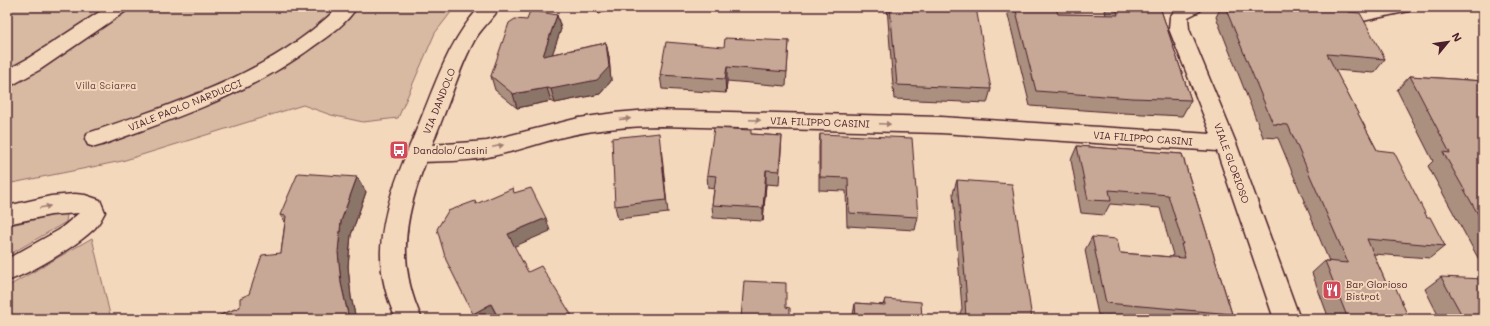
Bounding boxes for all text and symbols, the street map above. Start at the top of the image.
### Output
north arrow [1428,22,1468,62]
text: N [1449,30,1466,44]
street label: VIA DANDOLO [419,66,459,136]
street label: VIALE PAOLO NARDUCCI [126,76,244,134]
park label: Villa Sciarra [75,78,137,92]
street label: VIA FILIPPO CASINI [770,113,871,131]
one-way arrow [619,116,631,122]
one-way arrow [749,117,762,123]
one-way arrow [879,120,891,127]
street label: VIALE GLORIOSO [1211,121,1253,205]
street label: VIA FILIPPO CASINI [1093,128,1194,149]
bus stop icon: Dandolo/Casini [388,139,410,161]
place label: Dandolo/Casini [413,143,488,157]
one-way arrow [492,143,504,149]
one-way arrow [39,204,51,210]
place label: Bar Glorioso Bistrot [1346,277,1407,303]
restaurant icon: Bar Glorioso Bistrot [1321,279,1343,301]

